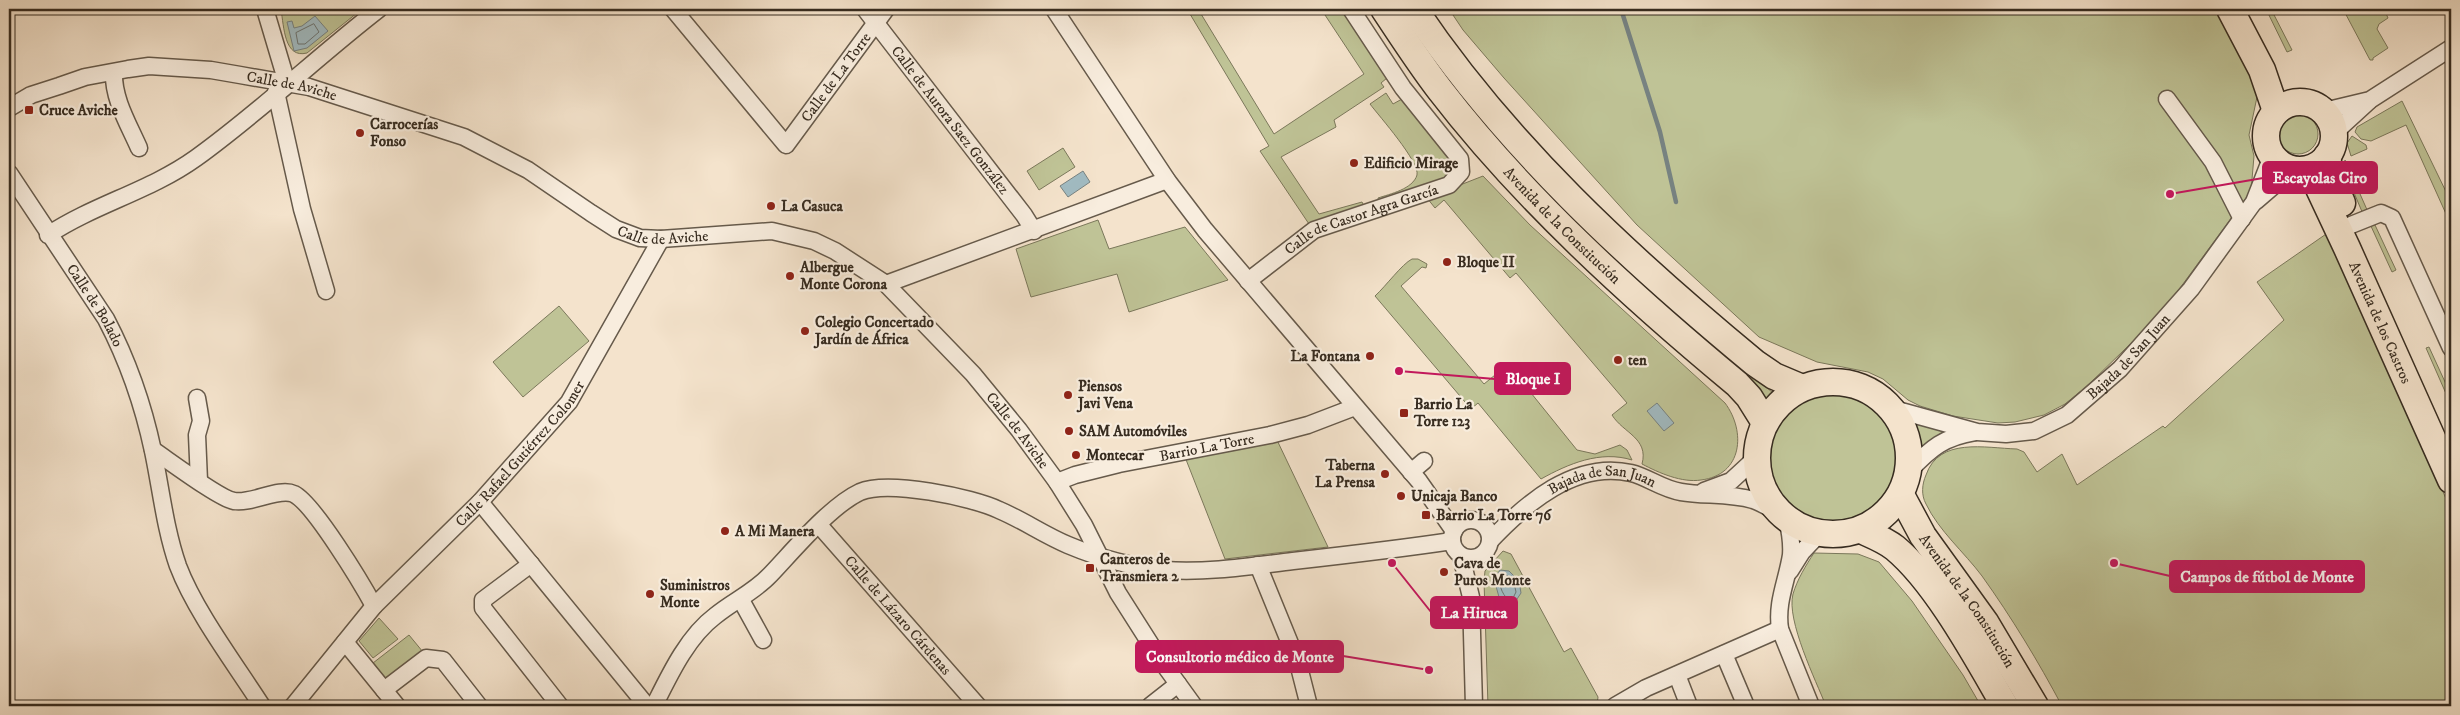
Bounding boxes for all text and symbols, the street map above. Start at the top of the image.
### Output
street label: Calle de La Torre [797,29,875,126]
street label: Calle de Aurora Saez González [887,42,1014,198]
street label: Calle de Aviche [245,67,339,105]
place label: Cruce Aviche [39,101,119,120]
marker: Cruce Aviche [23,104,35,116]
place label: Carrocerías Fonso [370,115,438,151]
marker: Carrocerías Fonso [354,127,366,139]
place label: Edificio Mirage [1364,154,1459,173]
marker: Edificio Mirage [1348,157,1360,169]
callout: Escayolas Ciro [2263,162,2377,193]
street label: Avenida de la Constitución [1500,163,1625,288]
text: Escayolas Ciro [2273,168,2367,188]
street label: Calle de Castor Agra García [1281,180,1441,259]
place label: La Casuca [781,197,843,216]
marker: La Casuca [765,200,777,212]
street label: Calle de Aviche [615,221,709,249]
place label: Bloque II [1457,253,1515,273]
marker: Bloque II [1441,256,1453,268]
place label: Albergue Monte Corona [799,258,888,294]
street label: Avenida de los Castros [2345,258,2416,386]
street label: Calle de Bolado [62,260,128,350]
marker: Albergue Monte Corona [784,270,796,282]
street label: Bajada de San Juan [2082,310,2174,403]
place label: Colegio Concertado Jardín de África [813,313,935,349]
marker: Colegio Concertado Jardín de África [799,325,811,337]
place label: La Fontana [1290,347,1361,366]
marker: La Fontana [1364,350,1376,362]
place label: ten [1628,351,1647,370]
marker: ten [1612,354,1624,366]
callout: Bloque I [1495,363,1570,394]
text: Bloque I [1506,369,1561,390]
street label: Calle Rafael Gutiérrez Colomer [451,377,589,531]
place label: Piensos Javi Vena [1076,377,1133,413]
street label: Calle de Aviche [982,388,1053,472]
marker: Piensos Javi Vena [1062,389,1074,401]
place label: Barrio La Torre 123 [1413,395,1473,431]
marker: Barrio La Torre 123 [1398,407,1410,419]
place label: SAM Automóviles [1079,422,1187,441]
marker: SAM Automóviles [1063,425,1075,437]
street label: Barrio La Torre [1158,429,1256,466]
place label: Montecar [1086,446,1144,465]
marker: Montecar [1070,449,1082,461]
place label: Taberna La Prensa [1315,456,1376,492]
street label: Bajada de San Juan [1544,461,1660,499]
marker: Taberna La Prensa [1379,468,1391,480]
place label: Unicaja Banco [1411,487,1498,506]
marker: Unicaja Banco [1395,490,1407,502]
place label: Barrio La Torre 76 [1436,506,1552,525]
marker: Barrio La Torre 76 [1420,509,1432,521]
place label: A Mi Manera [734,522,815,541]
marker: A Mi Manera [719,525,731,537]
street label: Avenida de la Constitución [1915,530,2020,671]
place label: Canteros de Transmiera 2 [1099,550,1179,586]
street label: Calle de Lázaro Cárdenas [841,552,956,679]
place label: Cava de Puros Monte [1454,554,1531,590]
callout: Campos de fútbol de Monte [2170,561,2364,592]
marker: Canteros de Transmiera 2 [1084,562,1096,574]
marker: Cava de Puros Monte [1438,566,1450,578]
text: Campos de fútbol de Monte [2180,567,2354,587]
place label: Suministros Monte [660,576,730,612]
marker: Suministros Monte [644,588,656,600]
callout: La Hiruca [1431,597,1517,628]
text: La Hiruca [1441,603,1509,623]
callout: Consultorio médico de Monte [1136,641,1343,672]
text: Consultorio médico de Monte [1146,647,1334,667]

